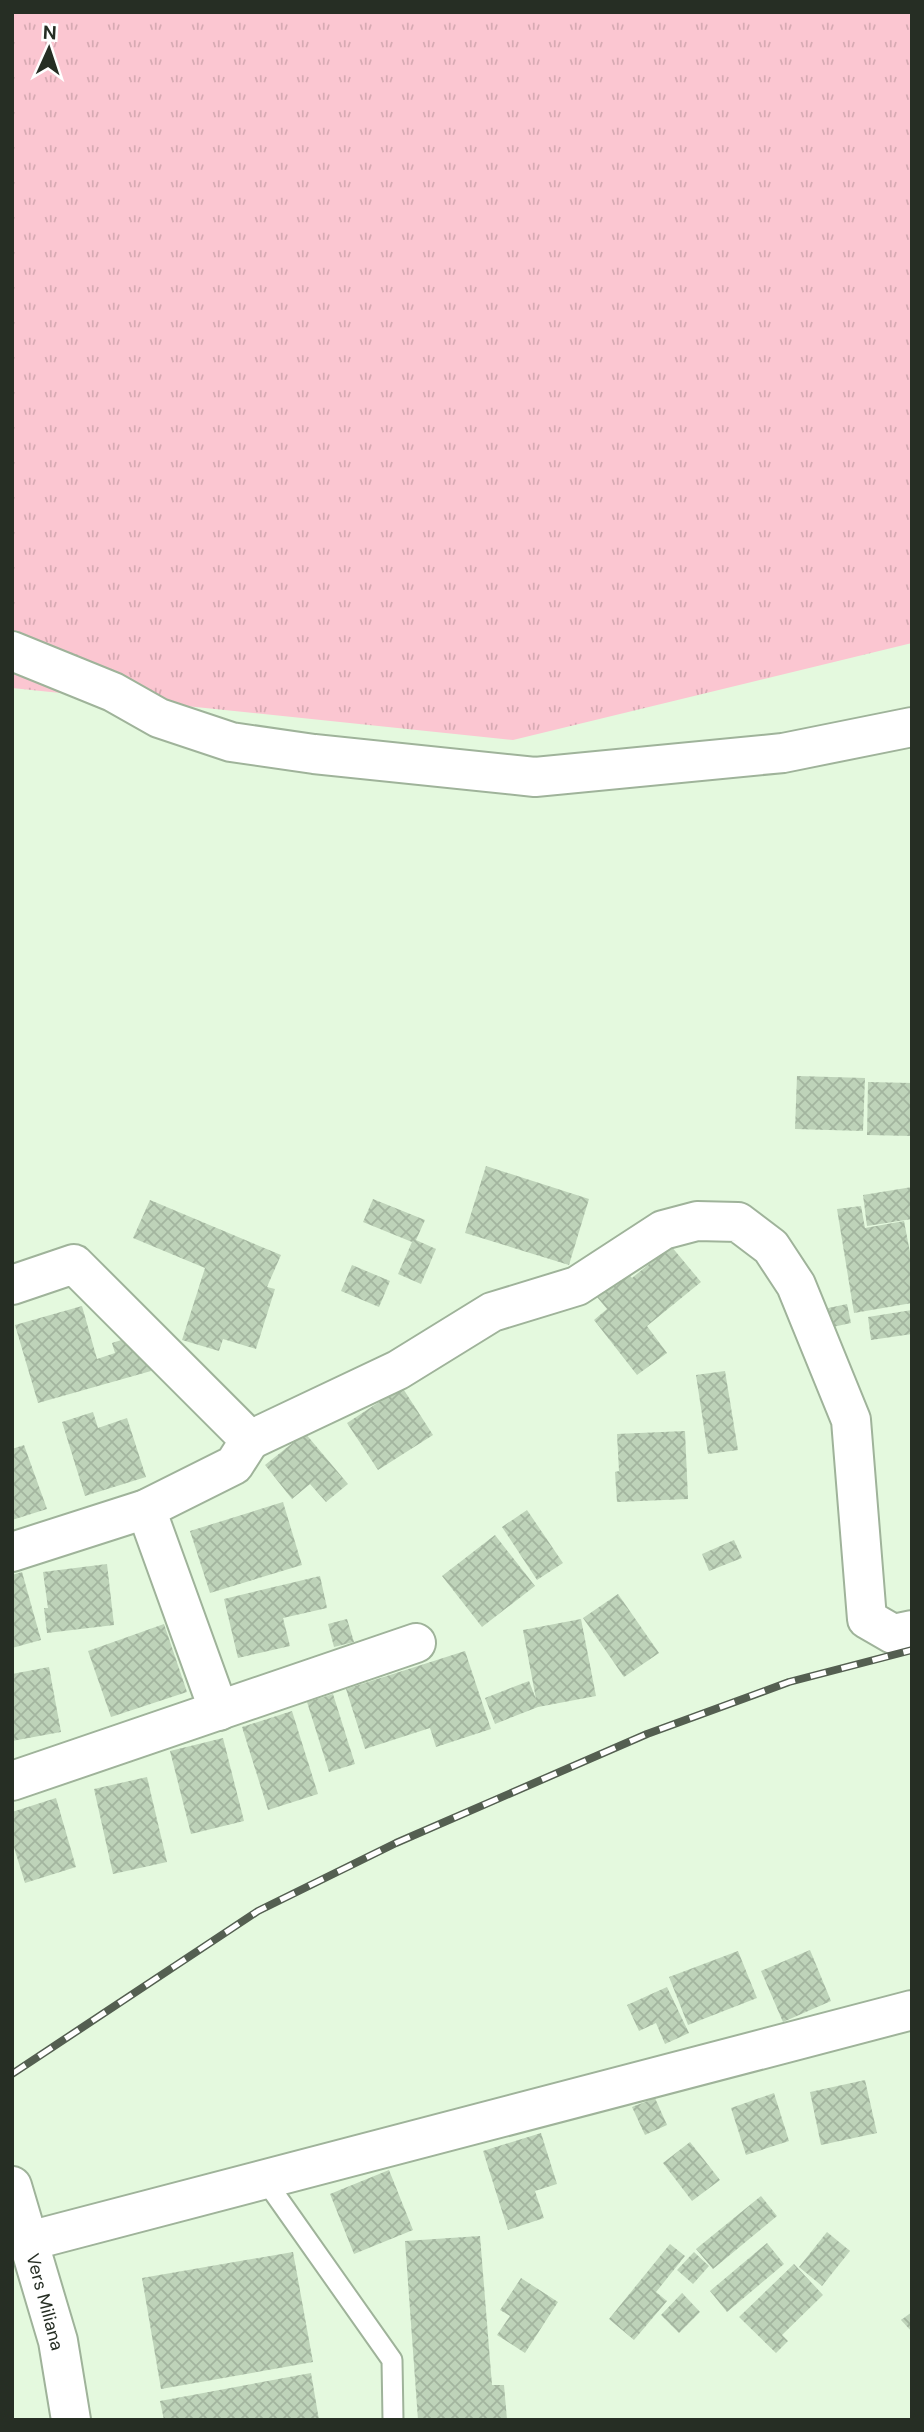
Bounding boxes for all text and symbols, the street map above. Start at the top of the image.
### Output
north arrow [14,14,84,84]
text: N [42,20,57,45]
street label: Vers Miliana [21,2251,69,2353]

